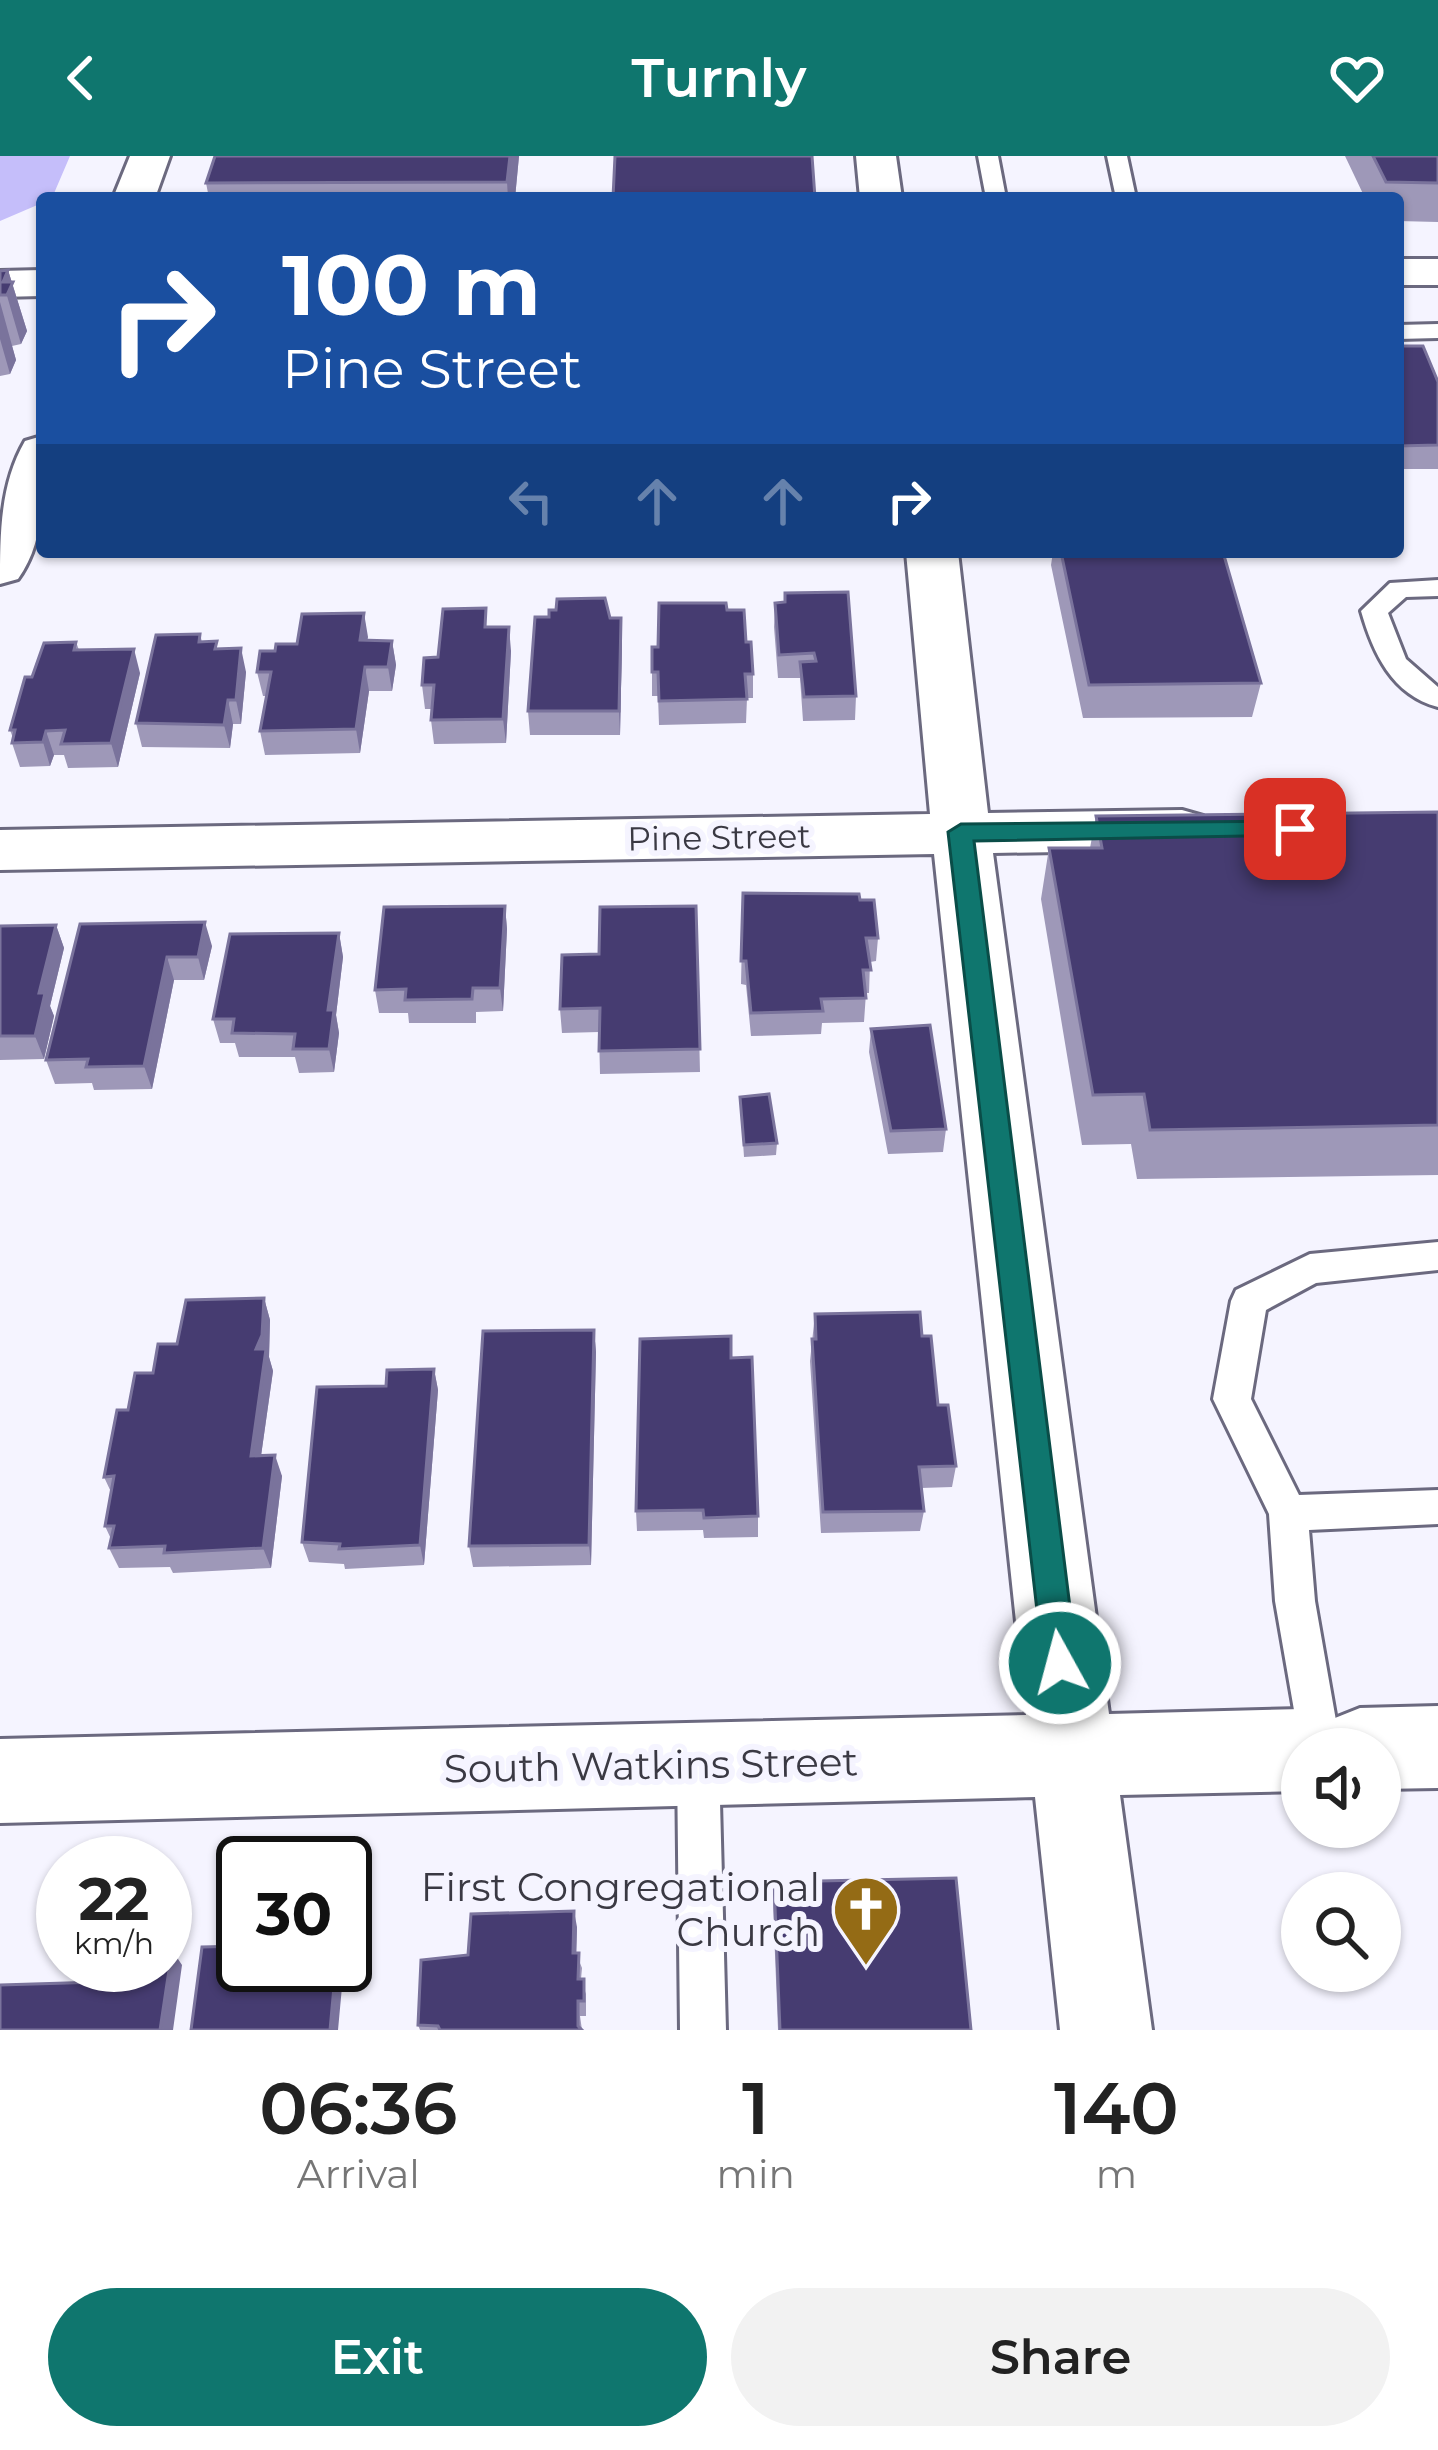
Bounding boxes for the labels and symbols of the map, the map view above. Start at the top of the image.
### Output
pin [1244,778,1346,880]
street label: Pine Street [627,815,811,859]
position arrow [997,1600,1123,1726]
street label: South Watkins Street [443,1737,859,1793]
speed limit sign: 30 [216,1836,372,1992]
place label: First Congregational Church [421,1863,820,1956]
church icon: First Congregational Church [831,1874,901,1968]

